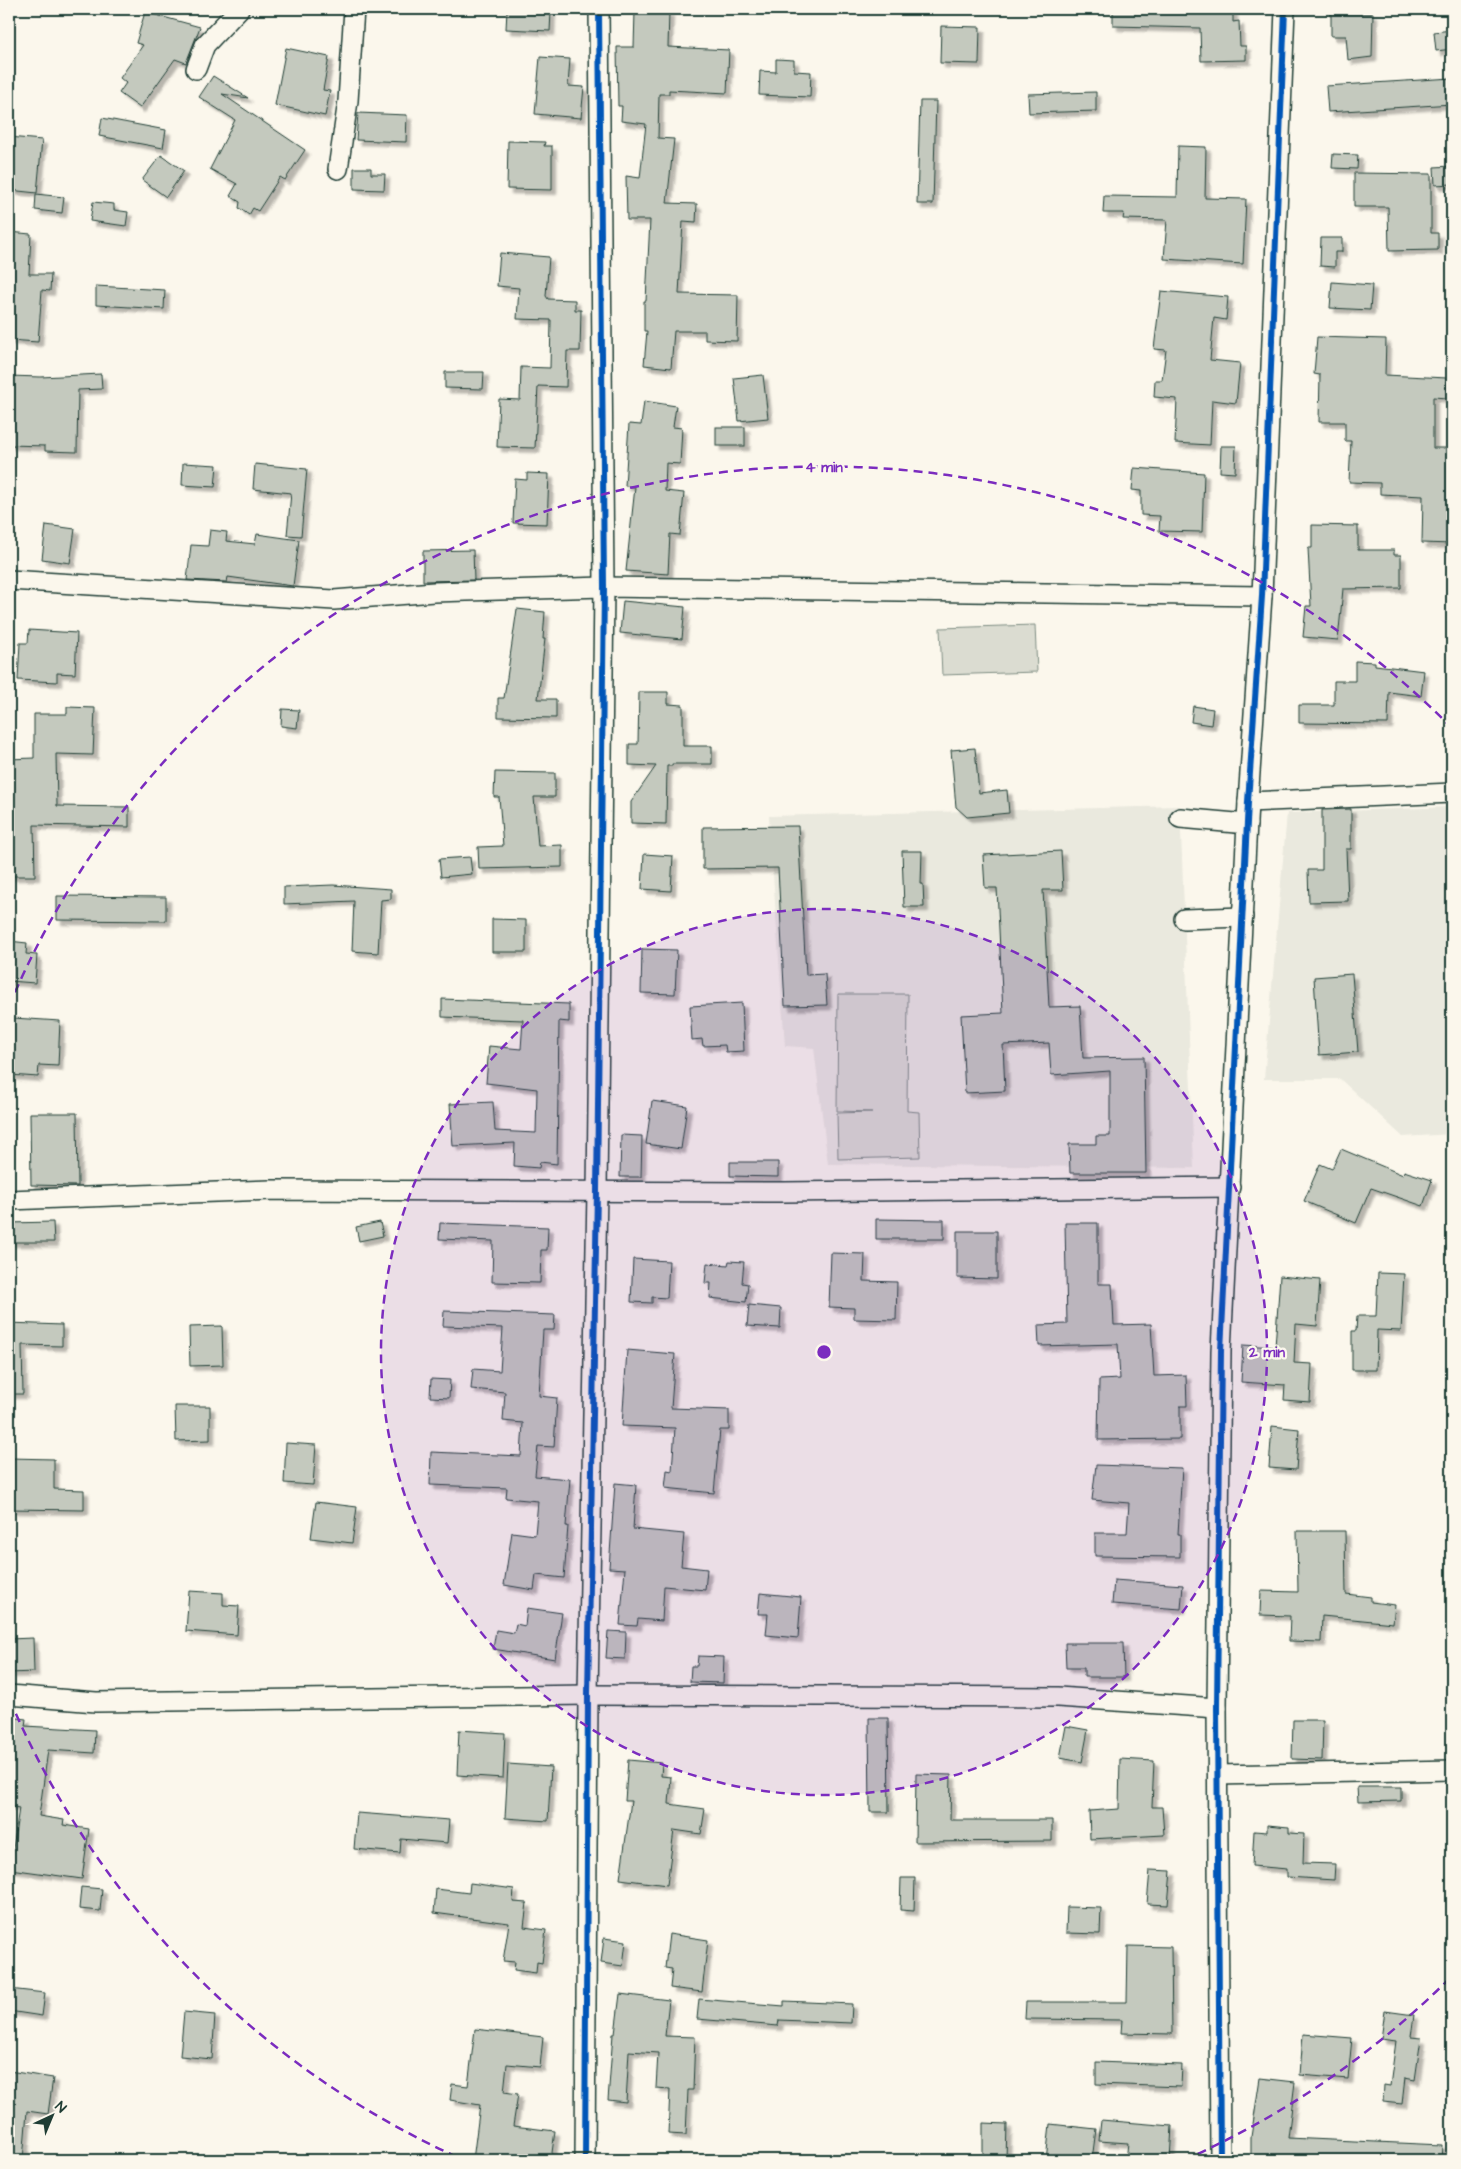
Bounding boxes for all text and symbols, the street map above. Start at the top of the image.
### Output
text: 4 min [805,457,843,478]
text: 2 min [1248,1342,1286,1363]
centre of rings [815,1343,833,1361]
north arrow [28,2092,78,2142]
text: N [50,2097,71,2118]

